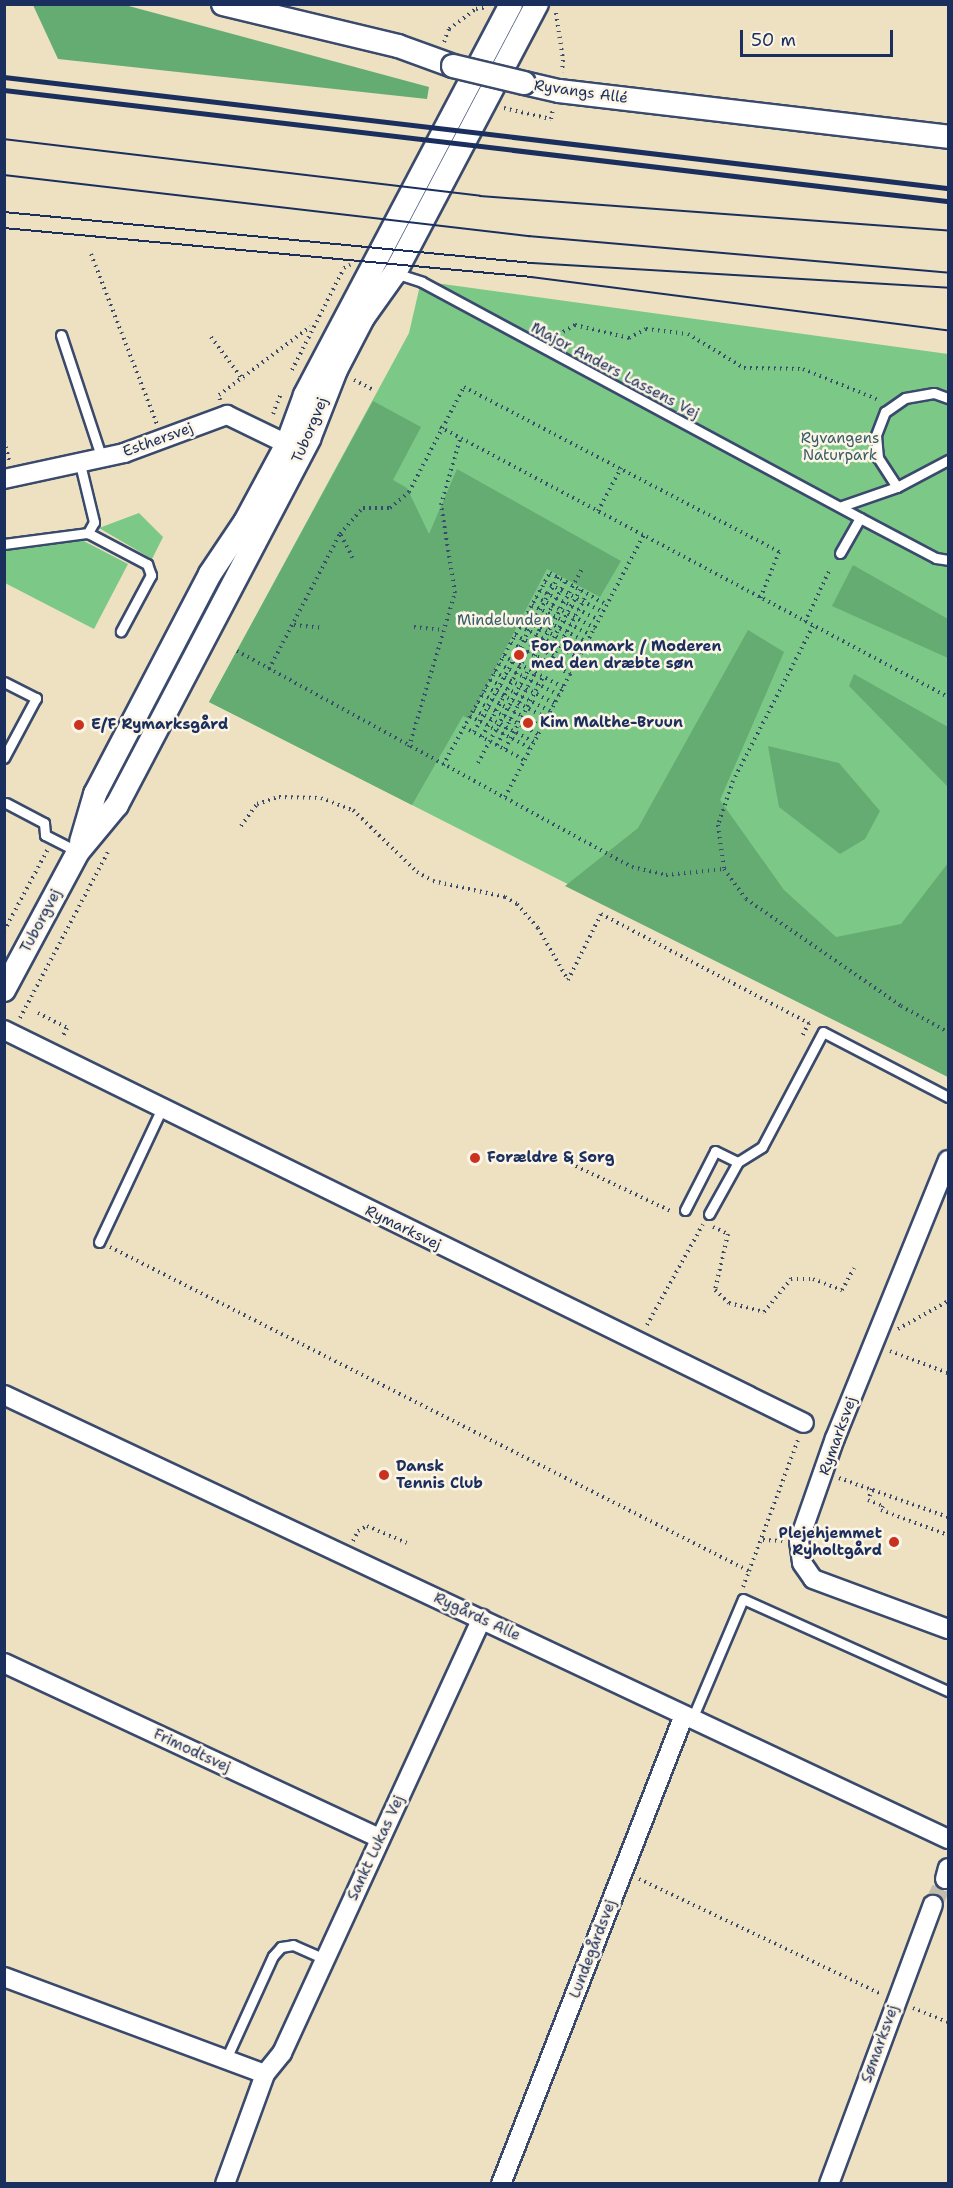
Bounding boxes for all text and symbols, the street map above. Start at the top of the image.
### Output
scale bar [743,18,896,56]
text: 50 m [751,28,796,52]
street label: Ryvangs Allé [533,77,629,107]
street label: Major Anders Lassens Vej [528,319,702,423]
street label: Tuborgvej [288,395,332,465]
street label: Esthersvej [120,419,196,461]
park label: Ryvangens Naturpark [801,429,879,464]
park label: Mindelunden [457,612,551,630]
place label: For Danmark / Moderen med den dræbte søn [531,637,722,672]
marker: For Danmark / Moderen med den dræbte søn [512,648,526,662]
place label: Kim Malthe-Bruun [540,714,683,732]
place label: E/F Rymarksgård [91,716,228,734]
marker: Kim Malthe-Bruun [521,716,535,730]
marker: E/F Rymarksgård [72,718,86,732]
street label: Tuborgvej [17,886,65,956]
place label: Forældre & Sorg [487,1149,614,1167]
marker: Forældre & Sorg [468,1151,482,1165]
street label: Rymarksvej [362,1202,444,1254]
street label: Rymarksvej [815,1394,861,1478]
place label: Dansk Tennis Club [396,1457,483,1492]
marker: Dansk Tennis Club [377,1468,391,1482]
place label: Plejehjemmet Ryholtgård [779,1524,882,1559]
marker: Plejehjemmet Ryholtgård [887,1535,901,1549]
street label: Rygårds Alle [431,1589,523,1645]
street label: Frimodtsvej [150,1725,234,1777]
street label: Sankt Lukas Vej [344,1793,408,1903]
street label: Lundegårdsvej [566,1897,620,2001]
street label: Sømarksvej [858,2003,902,2085]

